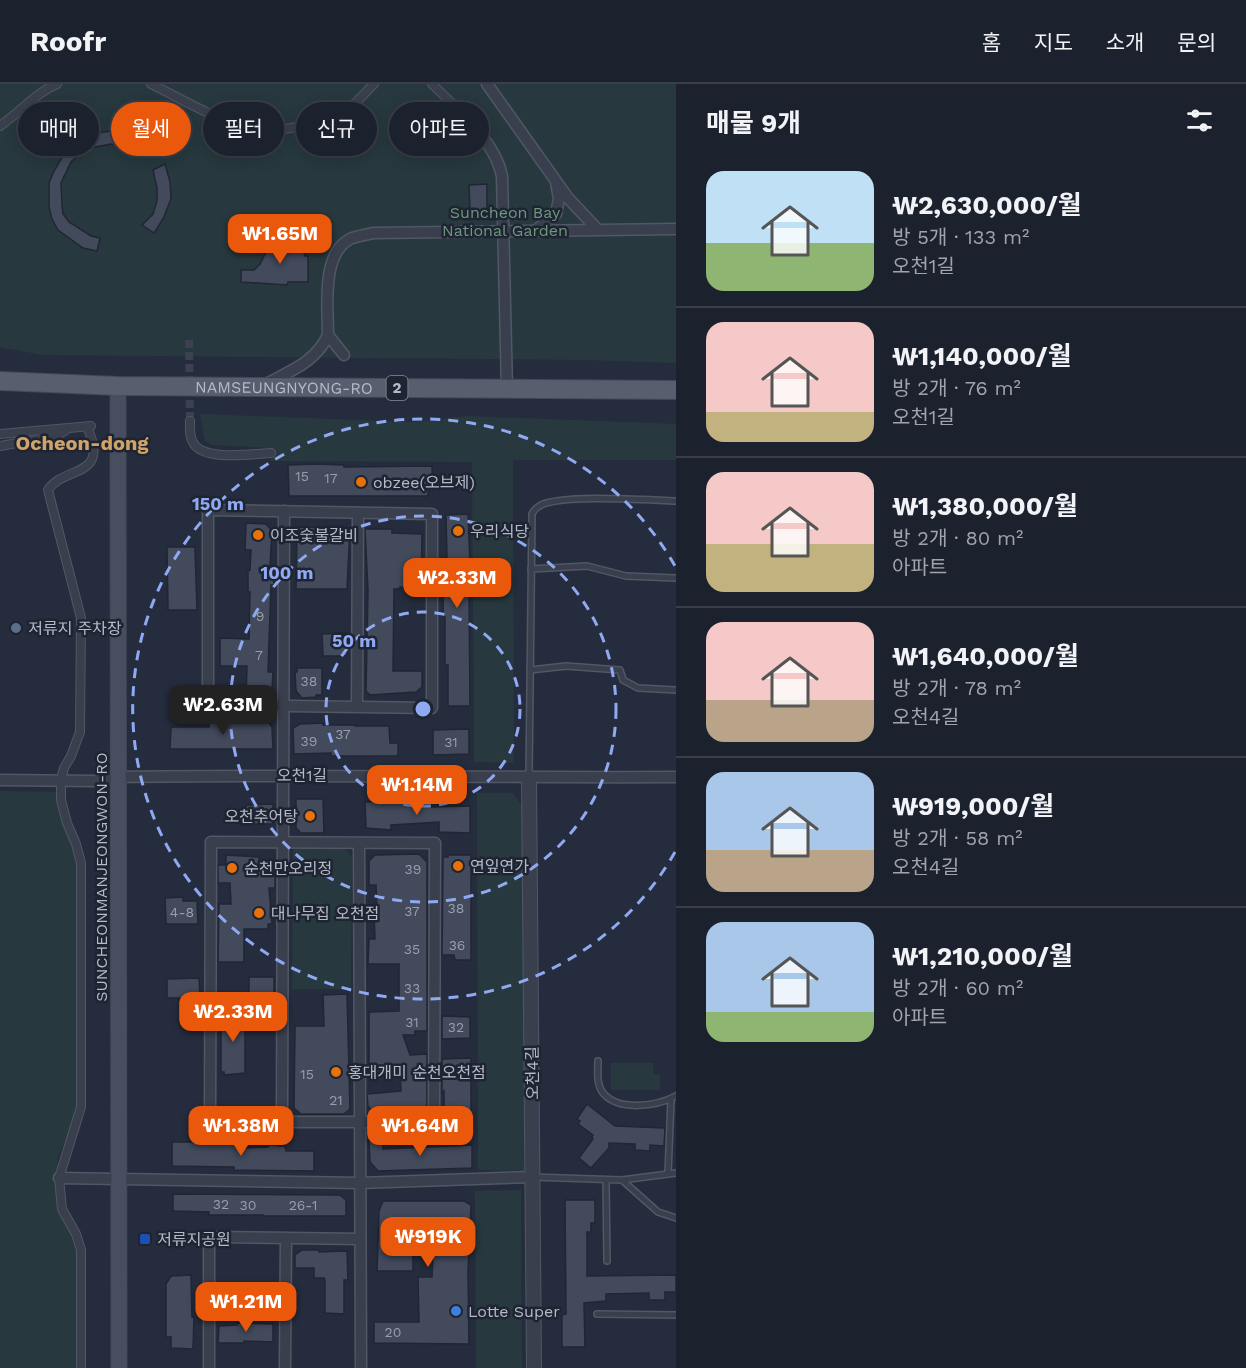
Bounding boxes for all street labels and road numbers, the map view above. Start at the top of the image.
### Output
road number: 2 [386,376,408,400]
street label: NAMSEUNGNYONG-RO [195,378,373,398]
street label: SUNCHEONMANJEONGWON-RO [92,752,111,1002]
street label: 오천1길 [277,766,327,785]
street label: 오천4길 [523,1046,542,1100]

